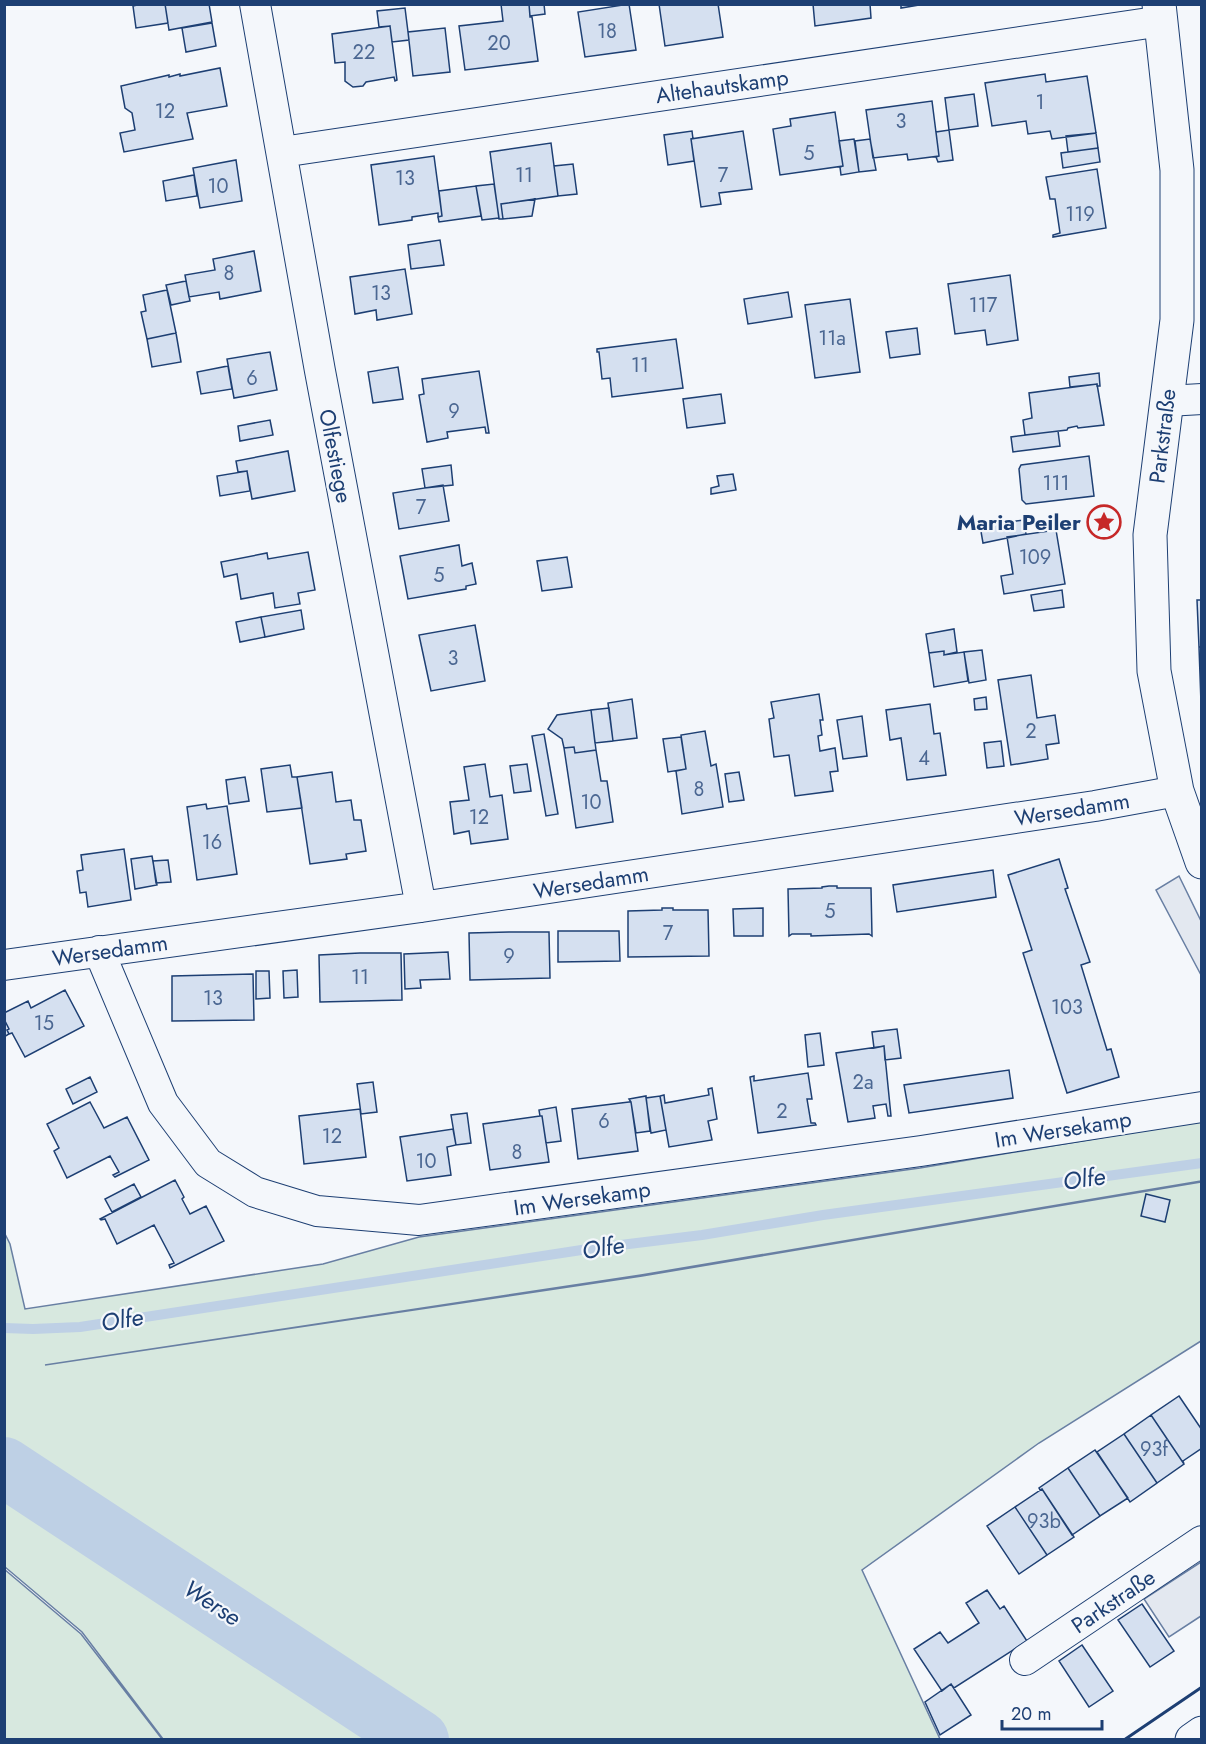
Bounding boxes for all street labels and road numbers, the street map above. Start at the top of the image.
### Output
street label: Altehautskamp [653,61,791,111]
street label: Parkstraße [1140,387,1184,485]
street label: Olfestiege [311,406,361,506]
street label: Wersedamm [1012,784,1132,834]
street label: Wersedamm [531,857,651,907]
street label: Wersedamm [50,926,170,974]
street label: Im Wersekamp [992,1102,1134,1156]
street label: Im Wersekamp [511,1173,653,1223]
street label: Parkstraße [1065,1561,1161,1641]

